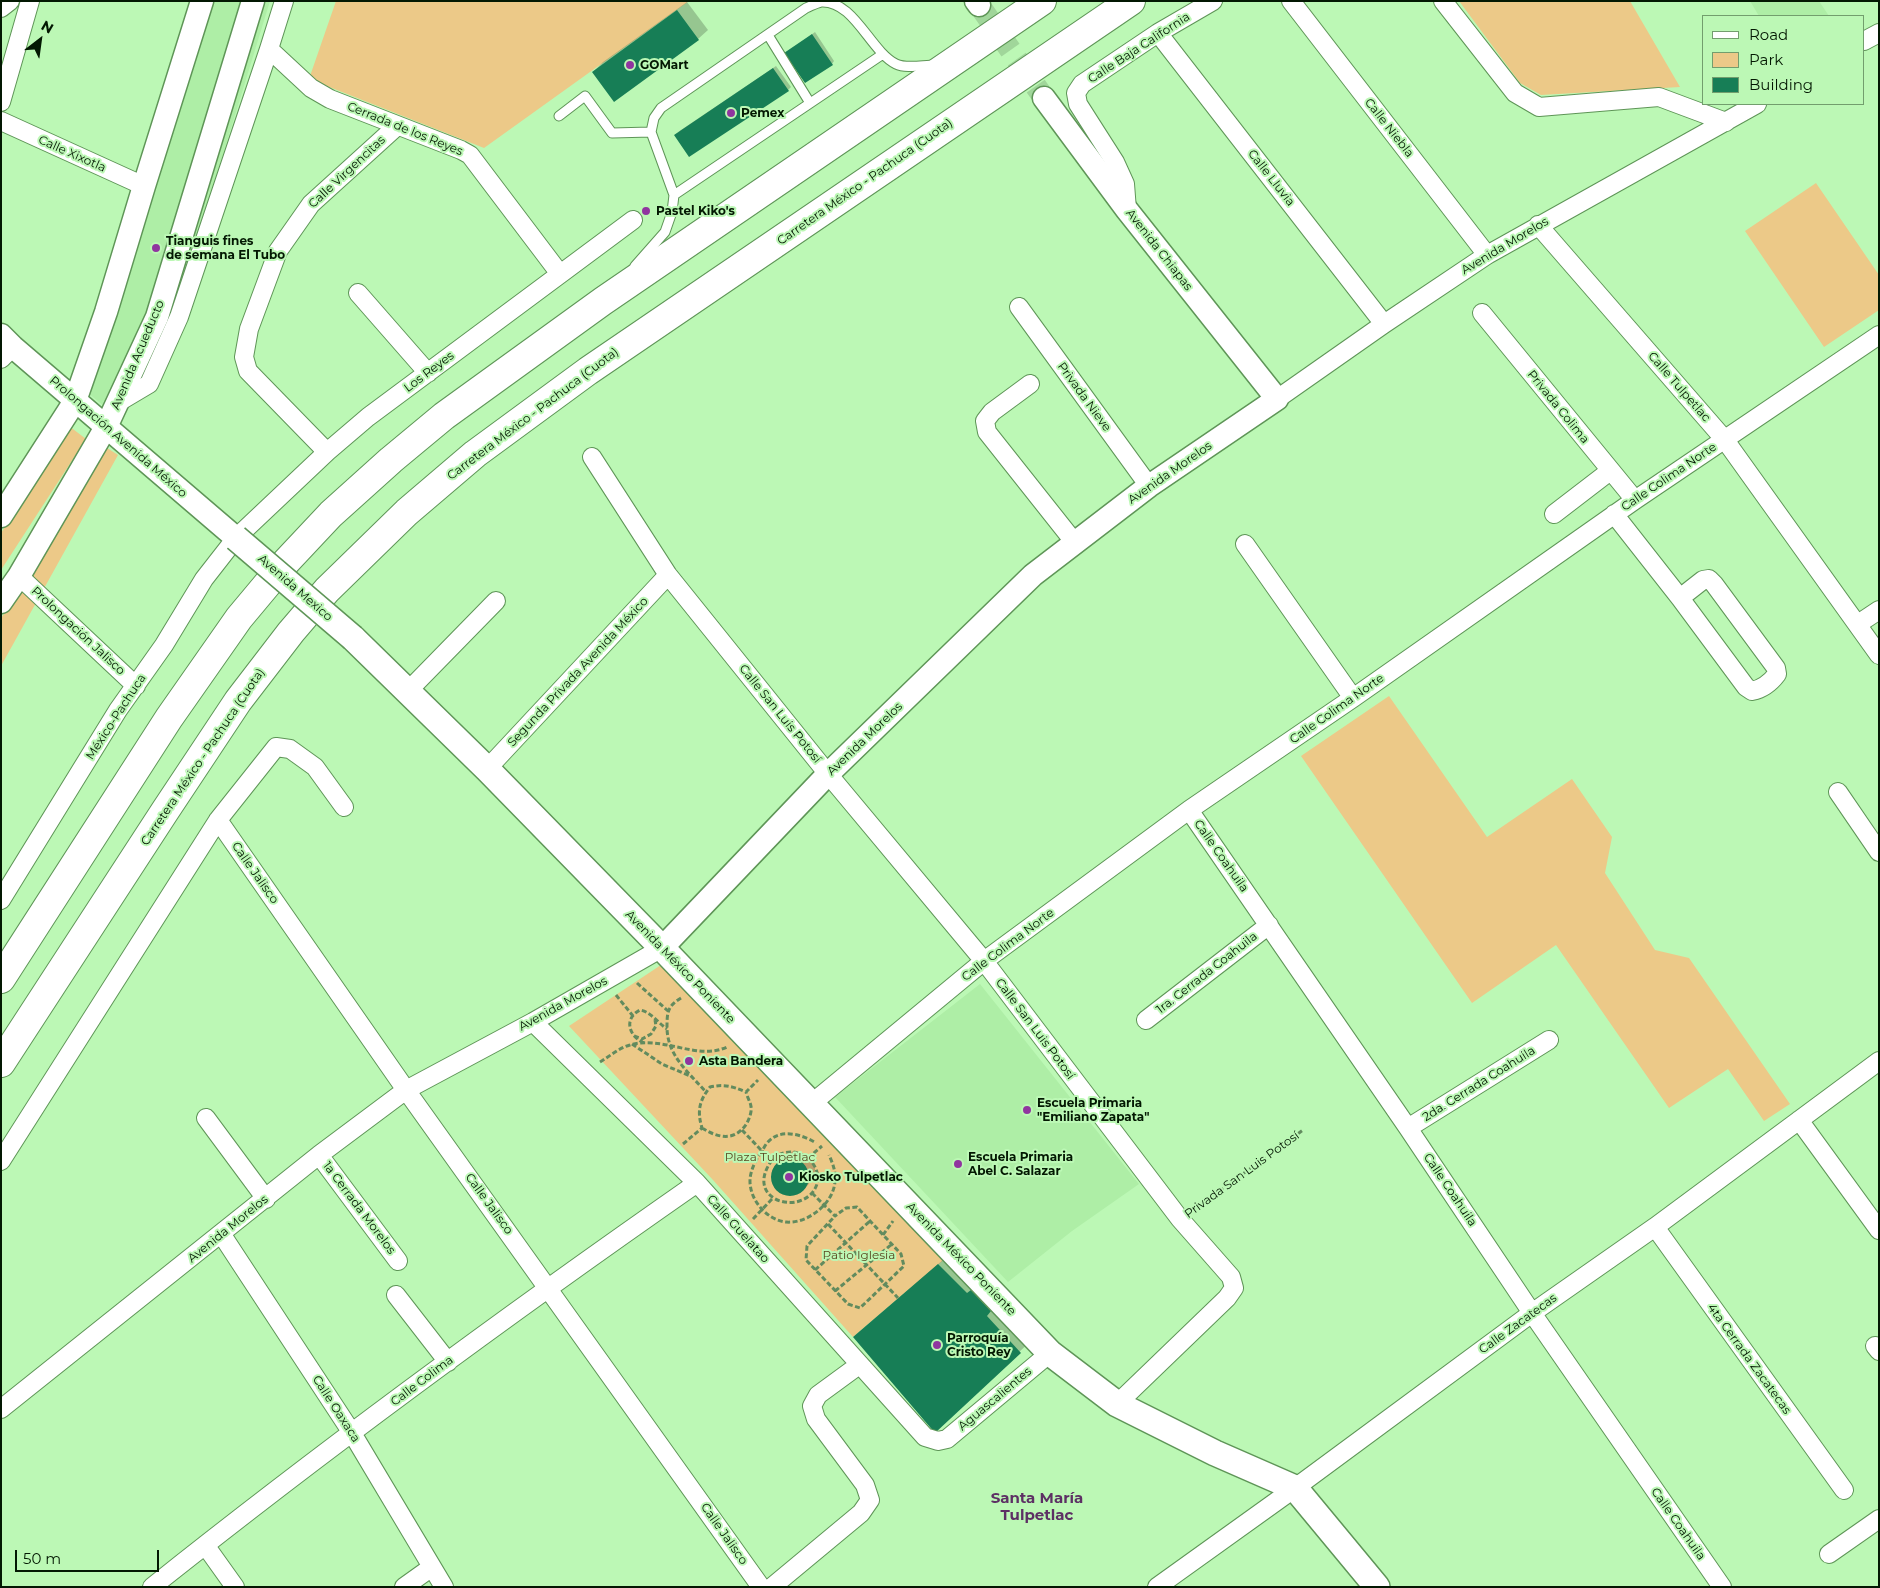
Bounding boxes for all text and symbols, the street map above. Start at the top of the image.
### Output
street label: Calle Baja California [1085,10,1193,86]
north arrow [15,15,65,65]
legend [1702,15,1865,105]
text: N [38,16,57,38]
text: Road [1749,25,1788,44]
text: Park [1749,50,1783,69]
place label: GOMart [640,58,689,72]
marker: GOMart [624,59,636,71]
text: Building [1749,75,1813,94]
street label: Calle Niebla [1361,96,1417,160]
street label: Cerrada de los Reyes [345,99,465,159]
place label: Pemex [741,106,784,120]
marker: Pemex [725,107,737,119]
street label: Carretera México - Pachuca (Cuota) [775,116,955,248]
street label: Calle Xixotla [36,133,108,175]
street label: Calle Virgencitas [306,133,388,211]
street label: Calle Lluvia [1245,147,1297,209]
place label: Pastel Kiko's [656,204,735,218]
marker: Pastel Kiko's [640,205,652,217]
street label: Avenida Chiapas [1123,206,1195,294]
street label: Avenida Morelos [1459,214,1551,278]
place label: Tianguis fines de semana El Tubo [166,234,285,262]
marker: Tianguis fines de semana El Tubo [150,242,162,254]
street label: Avenida Acueducto [108,298,168,412]
street label: Carretera México - Pachuca (Cuota) [445,345,621,483]
street label: Los Reyes [401,349,457,395]
street label: Calle Tulpetlac [1645,349,1713,425]
street label: Privada Nieve [1054,360,1114,434]
street label: Privada Colima [1524,367,1592,447]
street label: Prolongación Avenida México [46,373,190,501]
street label: Avenida Morelos [1125,439,1215,507]
street label: Calle Colima Norte [1619,440,1719,514]
street label: Avenida Mexico [255,552,335,624]
street label: Prolongación Jalisco [28,584,128,678]
street label: Segunda Privada Avenida México [505,594,651,750]
street label: Calle San Luis Potosí [736,662,824,766]
street label: Carretera México - Pachuca (Cuota) [138,666,268,848]
street label: México-Pachuca [83,671,149,763]
street label: Calle Colima Norte [1287,671,1387,747]
street label: Avenida Morelos [824,699,906,779]
street label: Calle Coahuila [1191,817,1251,895]
street label: Calle Jalisco [228,839,282,907]
street label: Calle Colima Norte [959,906,1057,984]
street label: Avenida México Poniente [622,907,738,1027]
street label: 1ra. Cerrada Coahuila [1154,929,1260,1017]
street label: Avenida Morelos [516,974,610,1034]
street label: Calle San Luis Potosí [992,976,1078,1082]
street label: 2da. Cerrada Coahuila [1420,1043,1538,1125]
place label: Asta Bandera [699,1054,783,1068]
marker: Asta Bandera [683,1055,695,1067]
place label: Escuela Primaria "Emiliano Zapata" [1037,1096,1149,1124]
marker: Escuela Primaria "Emiliano Zapata" [1021,1104,1033,1116]
street label: Privada San Luis Potosí [1182,1129,1302,1221]
park label: Plaza Tulpetlac [725,1150,815,1164]
place label: Escuela Primaria Abel C. Salazar [968,1150,1073,1178]
street label: Calle Coahuila [1420,1151,1480,1229]
marker: Escuela Primaria Abel C. Salazar [952,1158,964,1170]
street label: 1a Cerrada Morelos [320,1159,398,1257]
place label: Kiosko Tulpetlac [799,1170,903,1184]
street label: Calle Jalisco [462,1171,516,1237]
marker: Kiosko Tulpetlac [783,1171,795,1183]
street label: Avenida Morelos [185,1192,271,1266]
street label: Calle Guelatao [704,1192,772,1266]
street label: Avenida México Poniente [903,1199,1019,1319]
park label: Patio Iglesia [823,1248,895,1262]
street label: Calle Zacatecas [1476,1291,1560,1357]
street label: 4ta Cerrada Zacatecas [1704,1301,1794,1417]
place label: Parroquía Cristo Rey [947,1331,1011,1359]
marker: Parroquía Cristo Rey [931,1339,943,1351]
street label: Calle Colima [388,1353,456,1409]
street label: Aguascalientes [955,1364,1035,1434]
street label: Calle Oaxaca [309,1373,363,1445]
street label: Calle Coahuila [1648,1485,1708,1563]
district label: Santa María Tulpetlac [991,1490,1083,1525]
street label: Calle Jalisco [697,1500,751,1568]
scale bar [18,1540,161,1572]
text: 50 m [23,1549,61,1568]

